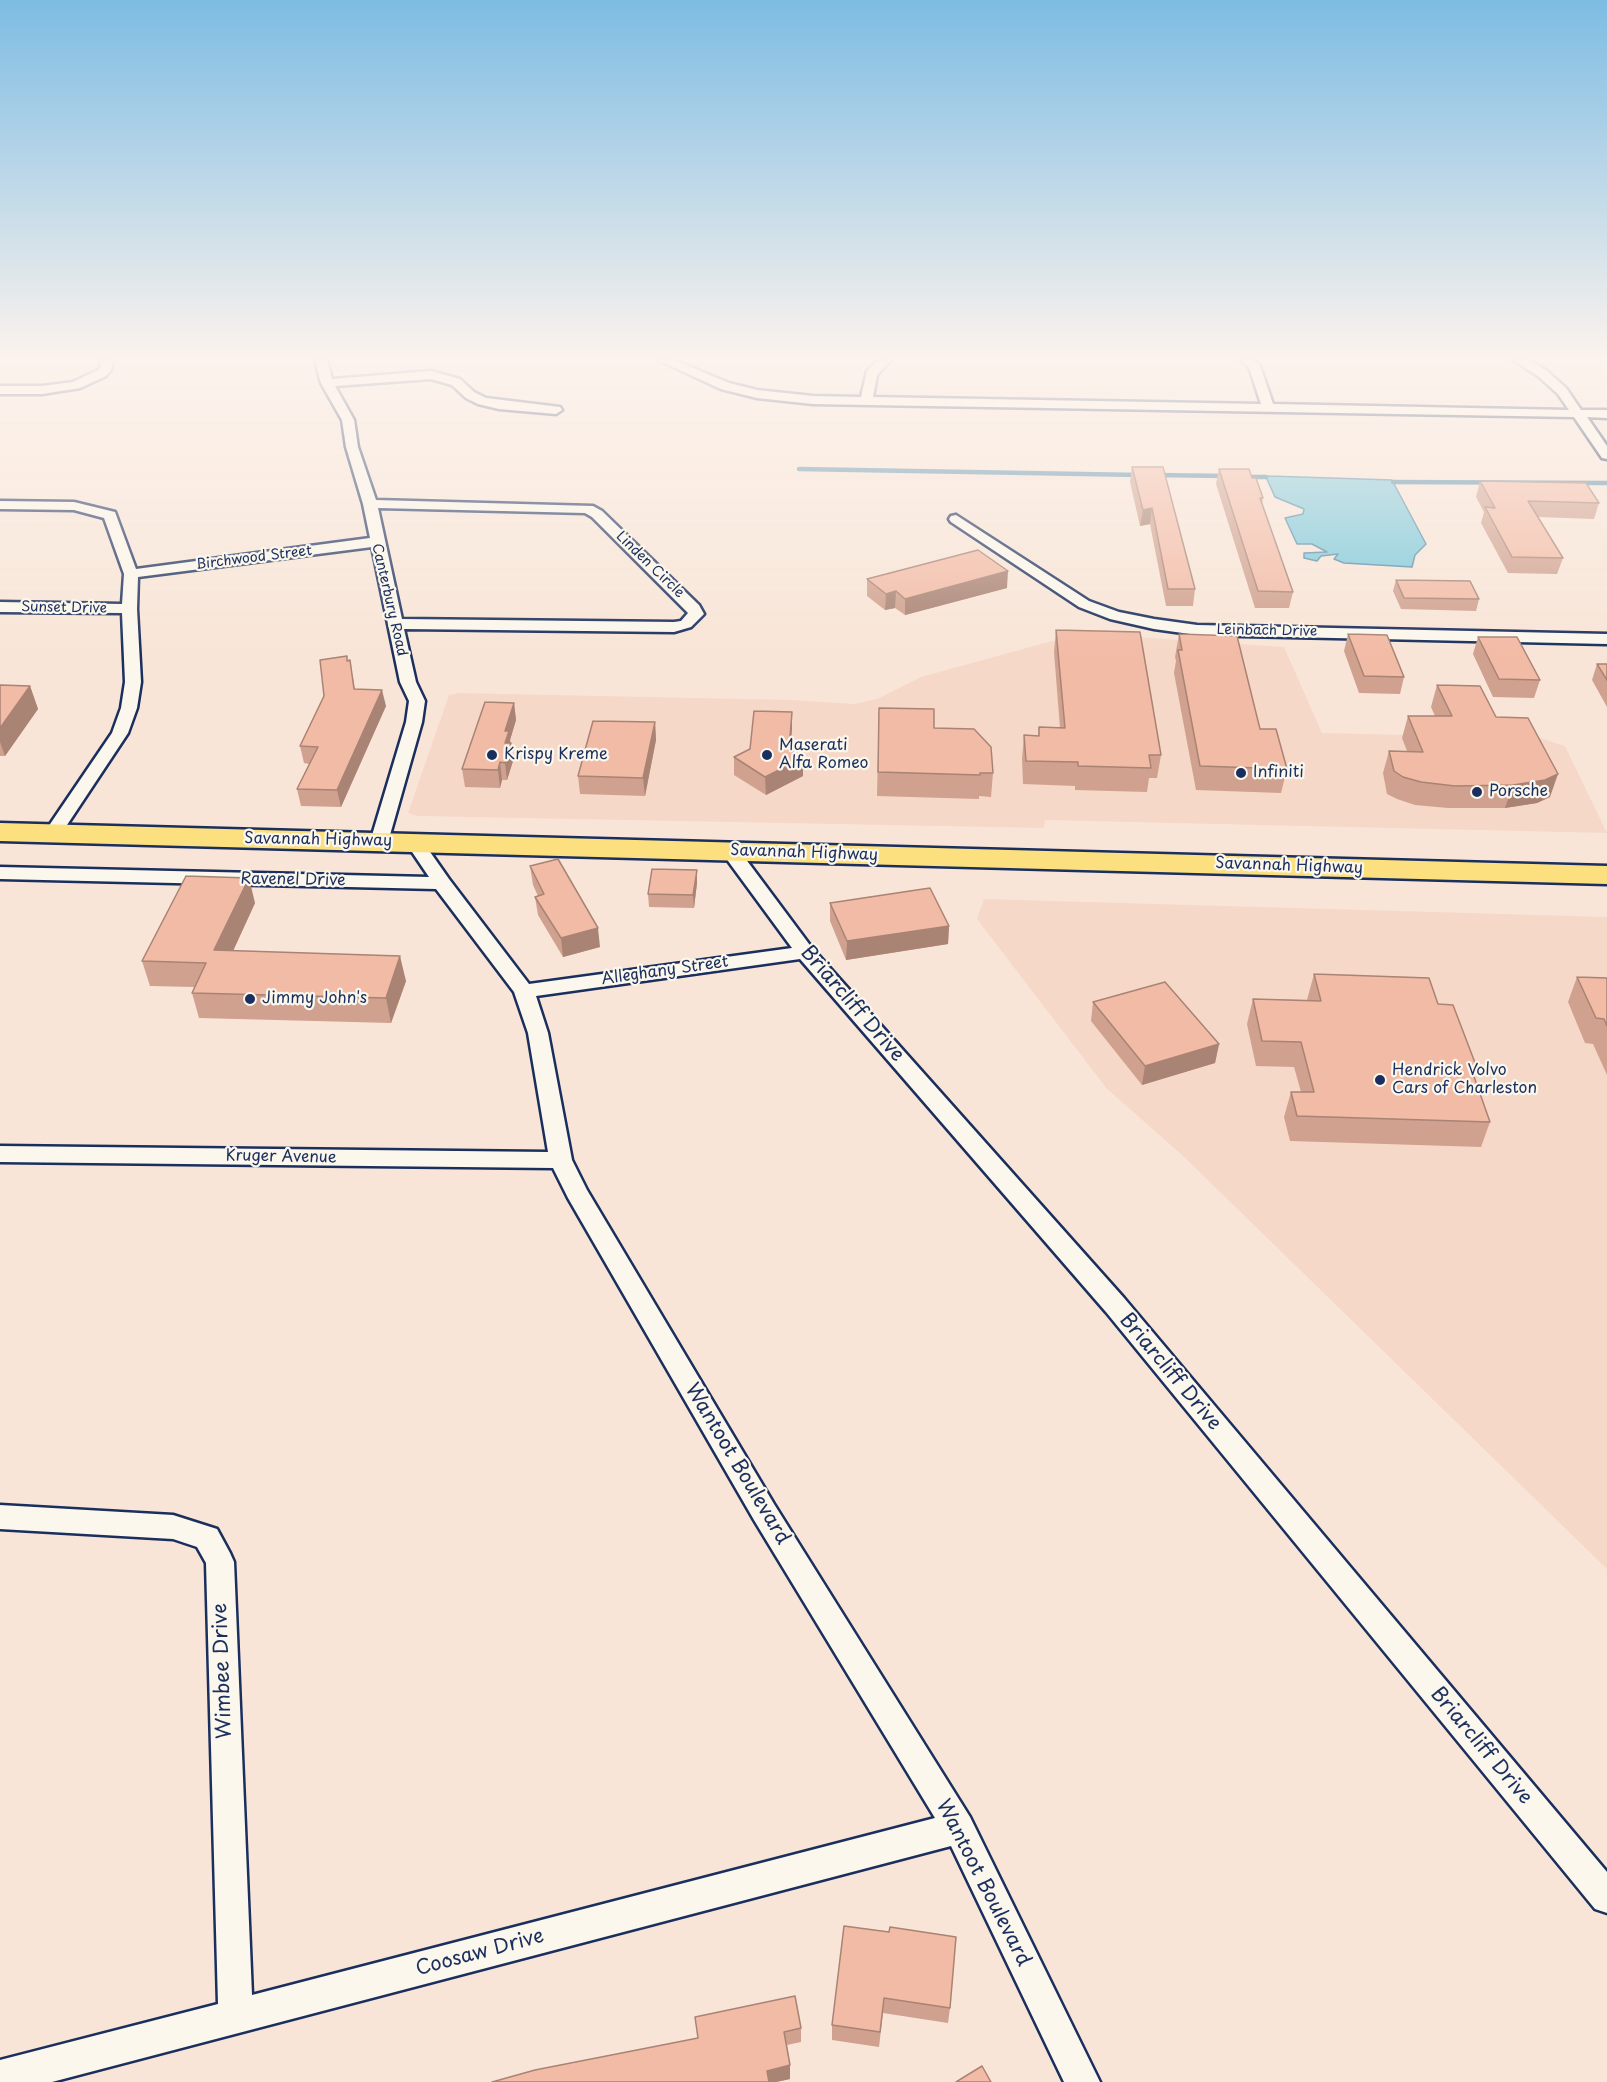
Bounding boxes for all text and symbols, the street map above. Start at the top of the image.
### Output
street label: Linden Circle [612,528,688,602]
street label: Canterbury Road [368,542,410,658]
street label: Birchwood Street [195,543,313,573]
street label: Sunset Drive [21,599,107,617]
street label: Leinbach Drive [1217,622,1317,640]
place label: Maserati Alfa Romeo [779,736,868,774]
place label: Krispy Kreme [504,745,608,765]
marker: Krispy Kreme [485,748,499,762]
marker: Maserati Alfa Romeo [760,748,774,762]
place label: Infiniti [1253,763,1304,783]
marker: Infiniti [1234,766,1248,780]
place label: Porsche [1489,782,1548,802]
marker: Porsche [1470,785,1484,799]
street label: Savannah Highway [244,829,392,851]
street label: Savannah Highway [730,841,878,865]
street label: Savannah Highway [1215,854,1363,878]
street label: Ravenel Drive [240,869,346,891]
street label: Briarcliff Drive [795,941,909,1067]
street label: Alleghany Street [600,953,730,989]
place label: Jimmy John's [262,989,367,1009]
marker: Jimmy John's [243,992,257,1006]
place label: Hendrick Volvo Cars of Charleston [1392,1061,1537,1099]
marker: Hendrick Volvo Cars of Charleston [1373,1073,1387,1087]
street label: Kruger Avenue [225,1146,337,1168]
street label: Briarcliff Drive [1114,1308,1226,1436]
street label: Wantoot Boulevard [679,1379,795,1549]
street label: Wimbee Drive [209,1603,237,1739]
street label: Briarcliff Drive [1425,1682,1537,1810]
street label: Wantoot Boulevard [931,1796,1035,1970]
street label: Coosaw Drive [413,1924,547,1982]

